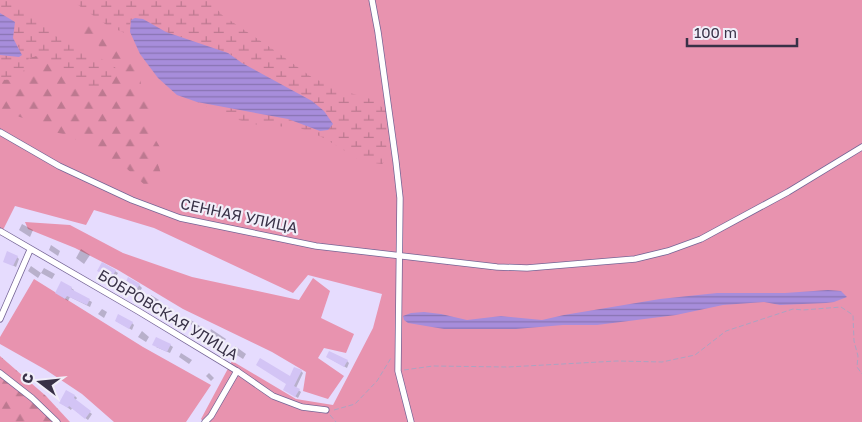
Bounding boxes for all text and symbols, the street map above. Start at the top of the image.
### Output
scale bar [687,15,797,47]
text: 100 m [694,23,737,41]
street label: СЕННАЯ УЛИЦА [179,194,300,236]
street label: БОБРОВСКАЯ УЛИЦА [95,265,242,363]
north arrow [15,357,65,407]
text: С [17,371,37,385]

